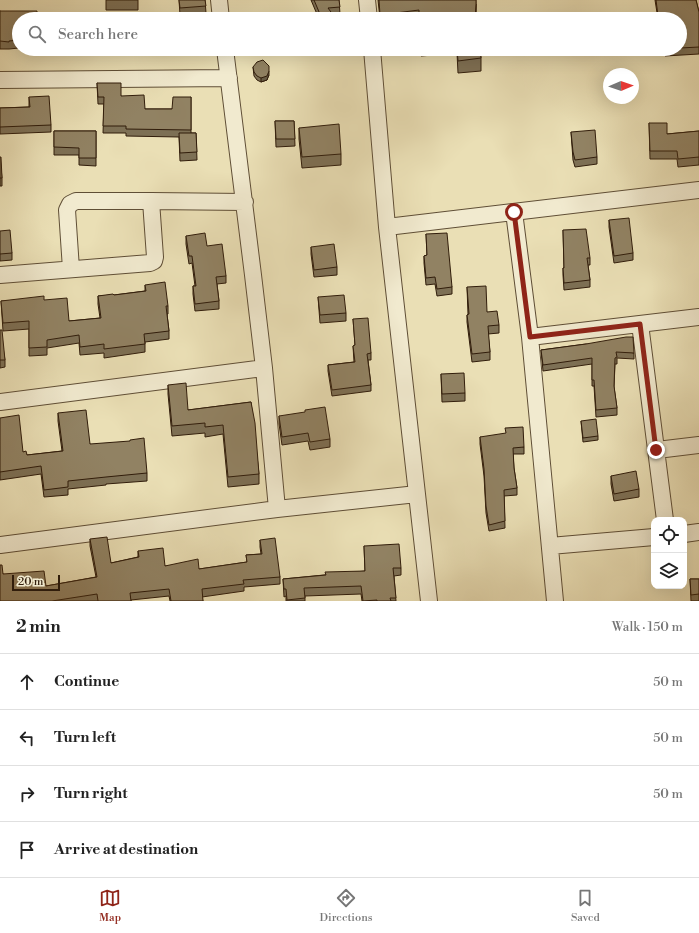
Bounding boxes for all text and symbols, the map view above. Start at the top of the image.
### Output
search box [12,12,687,56]
icon: search [26,23,48,45]
text: Search here [58,25,138,44]
north arrow [603,68,639,104]
route start [505,203,523,221]
route end [647,441,665,459]
map controls [651,517,687,589]
button: locate [651,517,687,553]
button: layers [651,553,687,589]
scale bar [12,573,60,592]
text: 20 m [18,575,43,589]
text: 2 min [16,616,61,638]
text: Walk · 150 m [612,619,683,635]
icon: ahead [16,671,38,693]
text: Continue [54,672,119,691]
text: 50 m [653,674,683,690]
icon: left [16,727,38,749]
text: Turn left [54,728,116,747]
text: 50 m [653,730,683,746]
icon: right [16,783,38,805]
text: Turn right [54,784,128,803]
text: 50 m [653,786,683,802]
icon: arrive [16,839,38,861]
text: Arrive at destination [54,840,198,859]
tab: Map [99,887,121,925]
tab: Directions [320,887,373,925]
tab: Saved [571,887,600,925]

